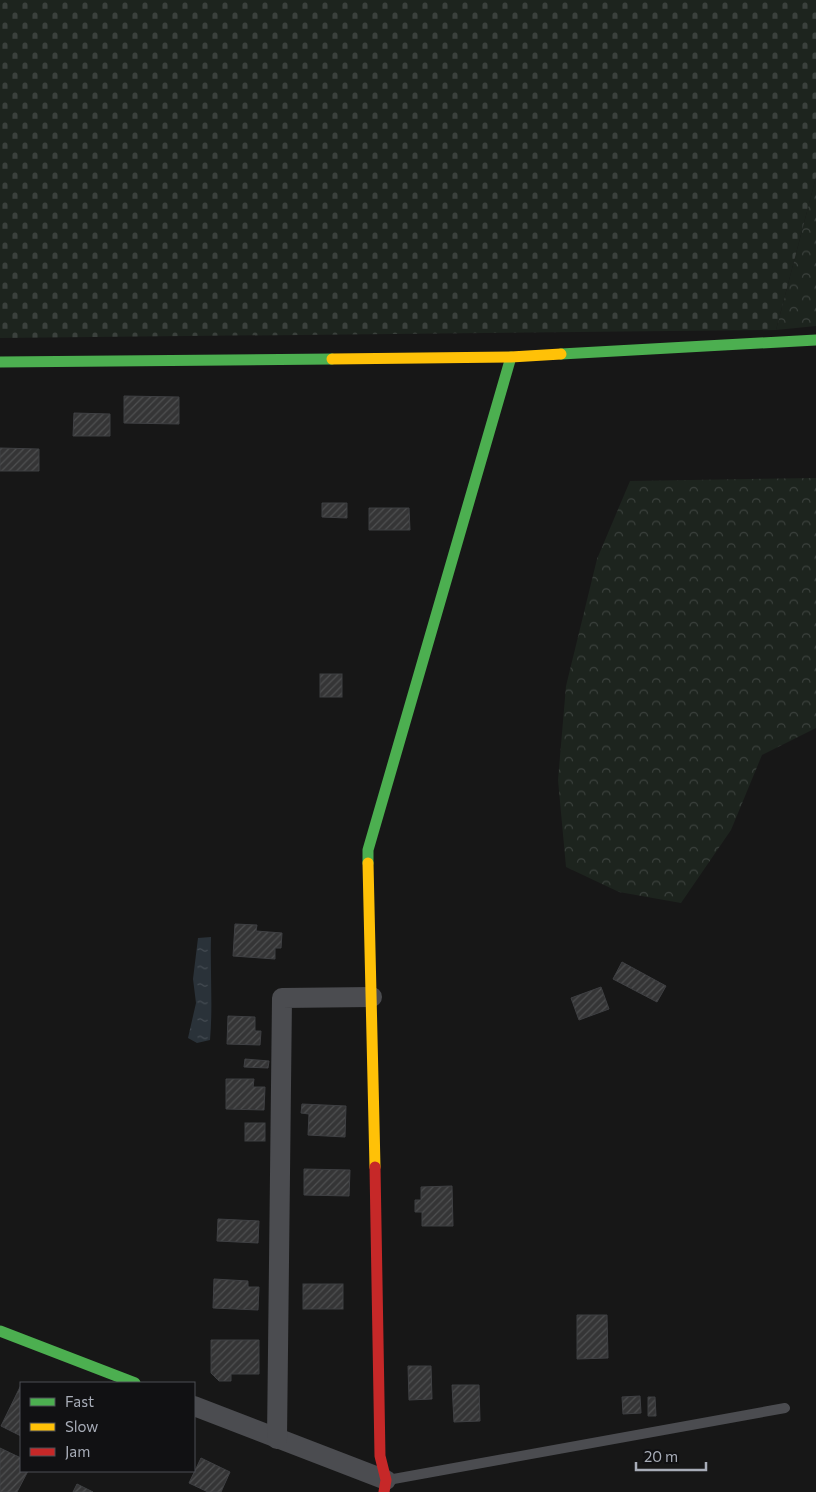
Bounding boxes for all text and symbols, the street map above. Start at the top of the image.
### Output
legend [20,1382,195,1472]
text: Fast [65,1392,94,1410]
text: Slow [65,1417,98,1435]
scale bar [636,1440,706,1472]
text: Jam [65,1442,90,1460]
text: 20 m [644,1447,678,1465]

